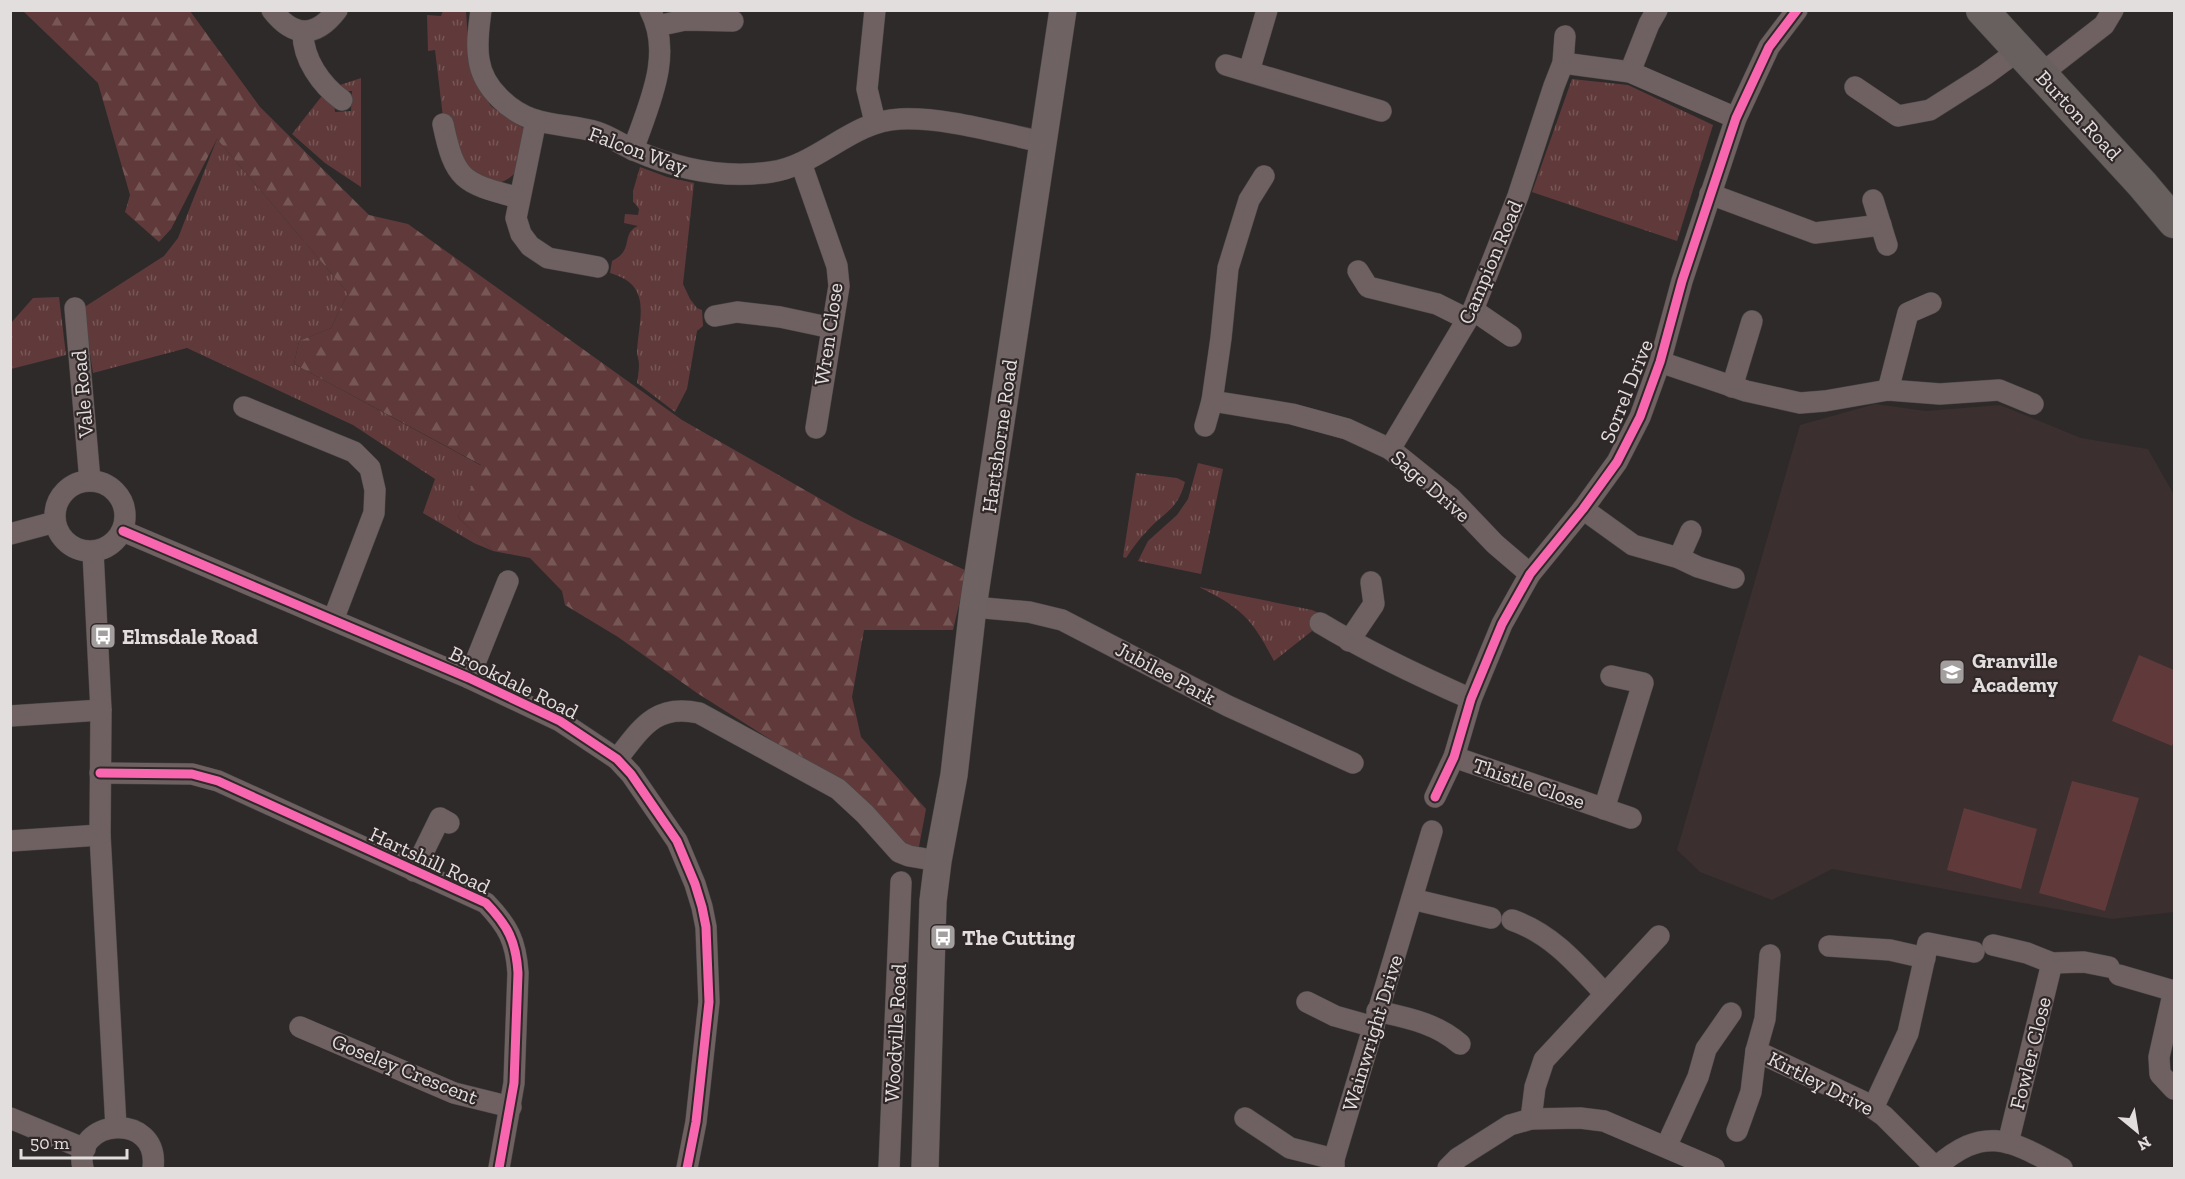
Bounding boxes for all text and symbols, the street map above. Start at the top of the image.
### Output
street label: Burton Road [2031,65,2127,165]
street label: Falcon Way [585,121,691,179]
street label: Campion Road [1453,196,1527,328]
street label: Wren Close [808,281,848,387]
street label: Sorrel Drive [1594,336,1658,446]
street label: Vale Road [66,349,98,440]
street label: Hartshorne Road [976,357,1022,514]
street label: Sage Drive [1386,445,1476,527]
bus stop icon: Elmsdale Road [88,621,118,651]
place label: Elmsdale Road [122,624,258,649]
street label: Jubilee Park [1112,636,1220,710]
street label: Brookdale Road [445,640,583,724]
place label: Granville Academy [1972,648,2058,697]
school or university icon: Granville Academy [1937,657,1967,687]
street label: Thistle Close [1470,752,1588,814]
street label: Hartshill Road [366,821,495,899]
bus stop icon: The Cutting [928,922,958,952]
place label: The Cutting [962,925,1075,950]
street label: Wainwright Drive [1336,952,1408,1114]
street label: Woodville Road [879,962,911,1103]
street label: Fowler Close [2004,994,2056,1112]
street label: Goseley Crescent [328,1028,482,1110]
street label: Kirtley Drive [1764,1046,1878,1120]
north arrow [2107,1101,2167,1161]
scale bar [21,1122,128,1160]
text: 50 m [30,1132,70,1154]
text: N [2134,1132,2154,1155]

